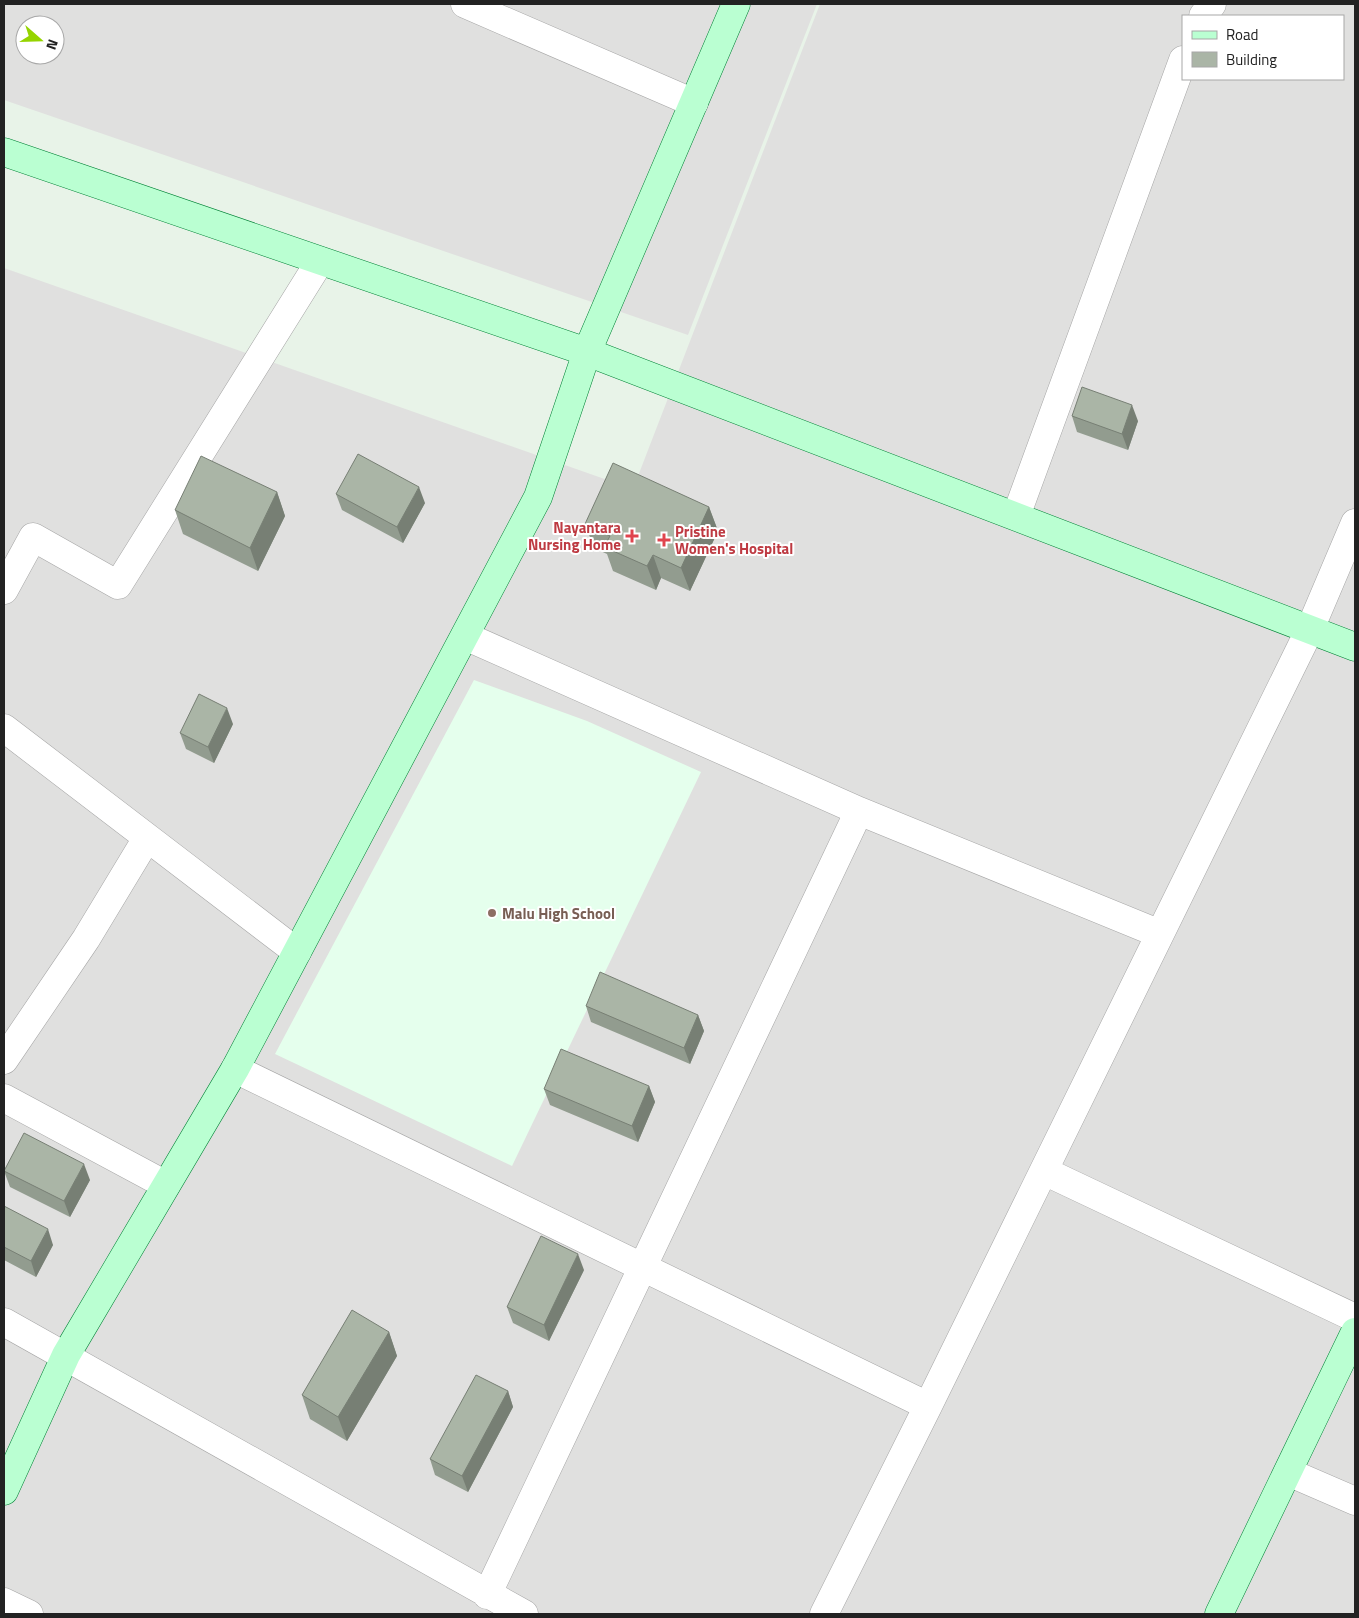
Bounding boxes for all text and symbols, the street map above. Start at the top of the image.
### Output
north arrow [15,15,65,65]
legend [1182,15,1344,80]
text: Road [1226,23,1258,46]
text: N [41,36,64,53]
text: Building [1226,48,1277,71]
place label: Nayantara Nursing Home [528,516,621,556]
place label: Pristine Women's Hospital [675,520,793,560]
marker: Nayantara Nursing Home [625,529,639,543]
marker: Pristine Women's Hospital [657,533,671,547]
place label: Malu High School [502,902,615,925]
marker: Malu High School [486,907,498,919]

